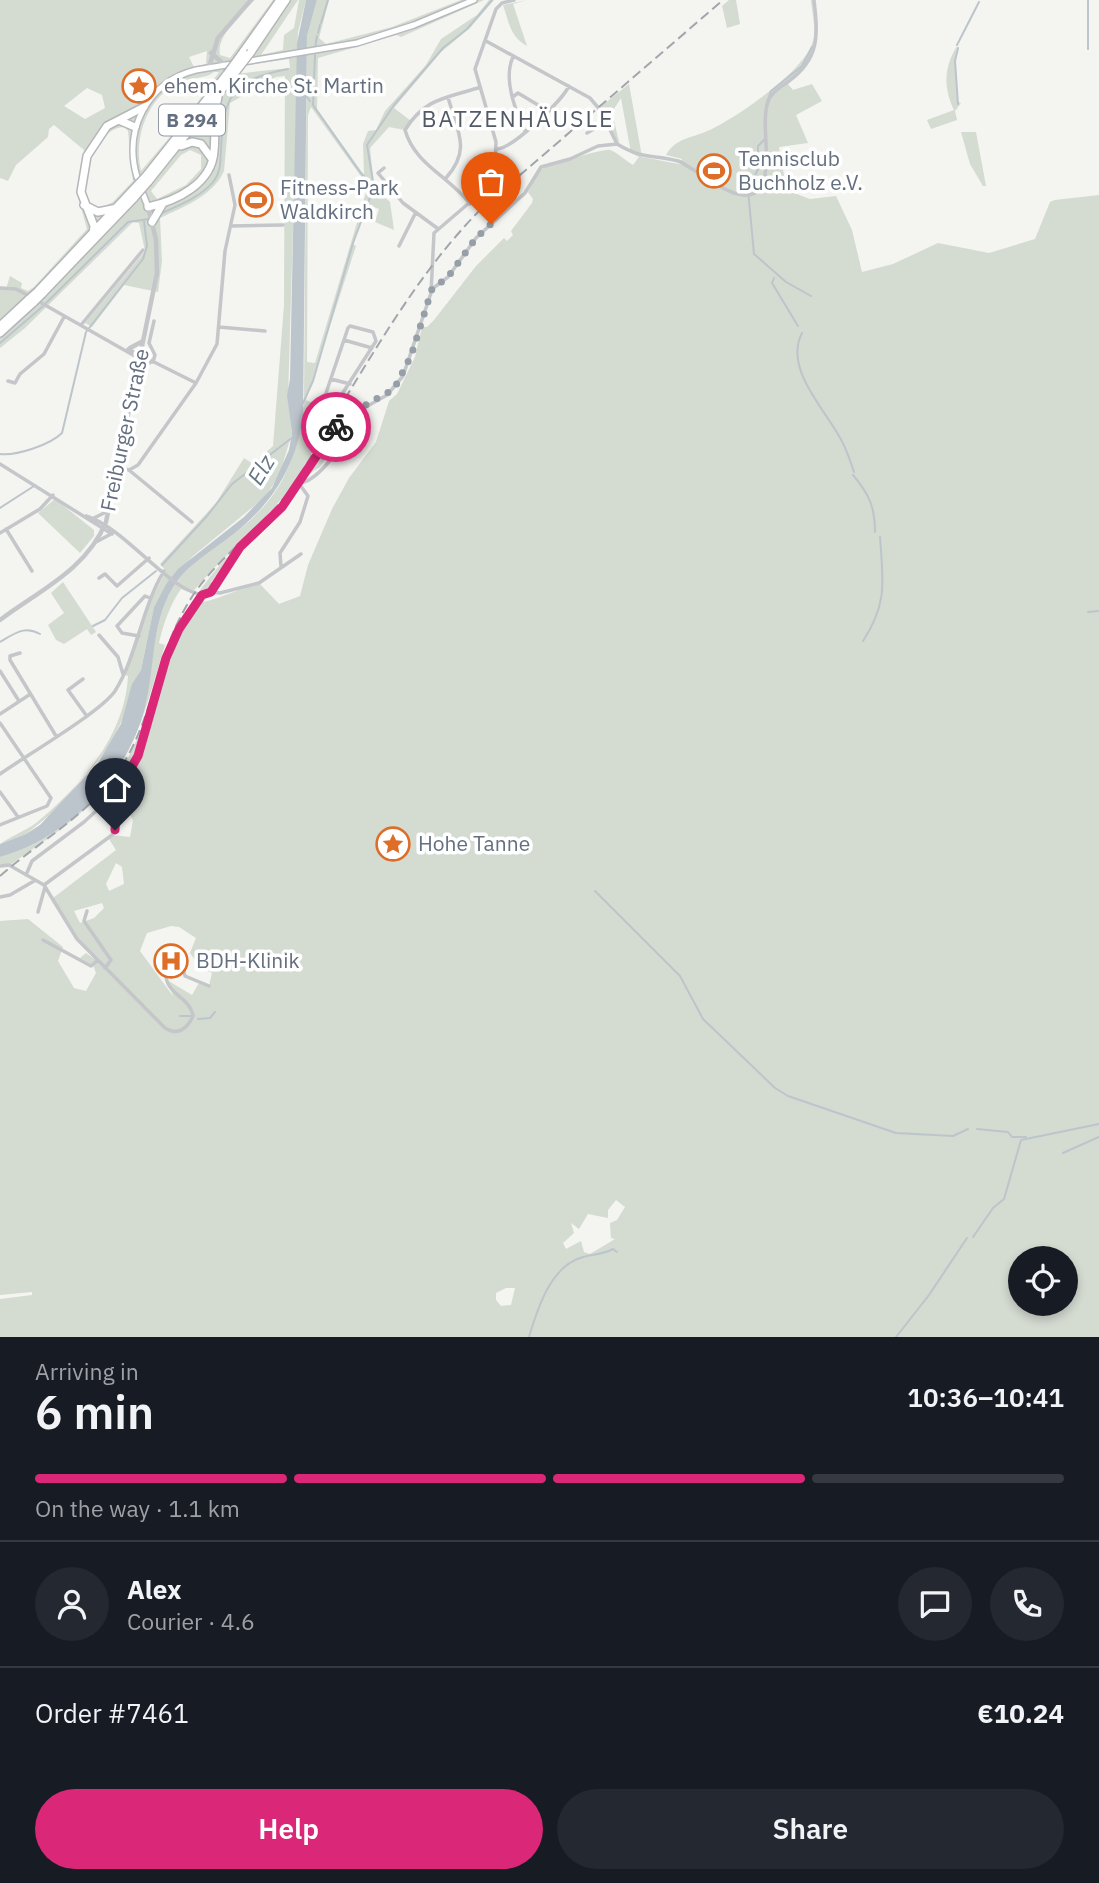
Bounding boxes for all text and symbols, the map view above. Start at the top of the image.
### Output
place icon: ehem. Kirche St. Martin [120,67,158,105]
place label: ehem. Kirche St. Martin [164,71,384,99]
district label: BATZENHÄUSLE [422,103,614,133]
road number: B 294 [159,104,225,136]
place label: Tennisclub Buchholz e.V. [738,144,863,196]
pin [461,152,521,224]
sports icon: Tennisclub Buchholz e.V. [695,152,733,190]
icon: bag [472,163,510,201]
place label: Fitness-Park Waldkirch [280,173,399,225]
sports icon: Fitness-Park Waldkirch [237,181,275,219]
street label: Freiburger Straße [93,346,155,514]
courier [301,392,371,462]
icon: bike [317,408,355,446]
water label: Elz [240,449,281,490]
pin [85,758,145,830]
icon: home [96,769,134,807]
place icon: Hohe Tanne [374,825,412,863]
place label: Hohe Tanne [418,829,530,857]
hospital icon: BDH-Klinik [152,942,190,980]
place label: BDH-Klinik [196,946,300,974]
map controls [1008,1246,1078,1316]
button: locate [1008,1246,1078,1316]
text: Arriving in [35,1356,139,1386]
text: 10:36–10:41 [907,1380,1064,1414]
text: 6 min [35,1382,154,1442]
text: On the way · 1.1 km [35,1493,240,1523]
button: person [35,1567,109,1641]
button: chat [898,1567,972,1641]
button: phone [990,1567,1064,1641]
text: Alex [127,1572,181,1606]
text: Courier · 4.6 [127,1606,255,1636]
text: Order #7461 [35,1696,189,1730]
text: €10.24 [977,1696,1064,1730]
button: Help [35,1789,543,1869]
button: Share [557,1789,1064,1869]

